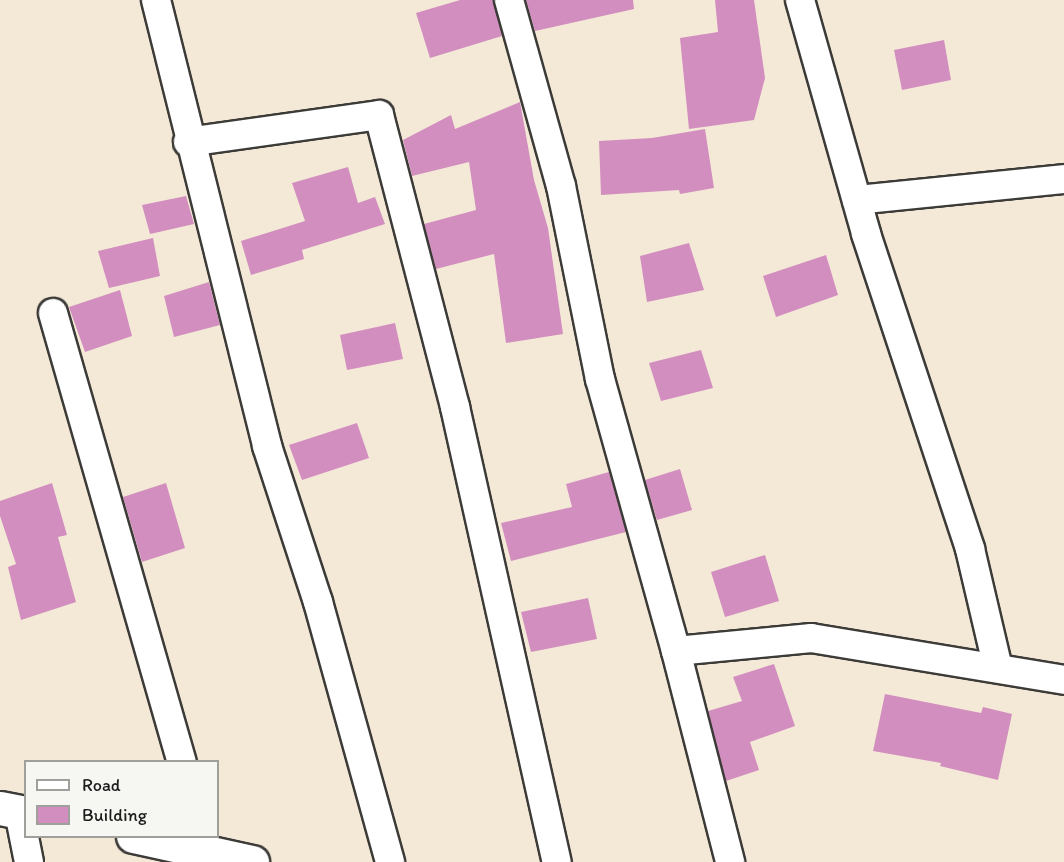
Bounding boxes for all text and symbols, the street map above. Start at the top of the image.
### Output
legend [24,760,219,838]
text: Road [82,774,121,796]
text: Building [82,804,147,826]

